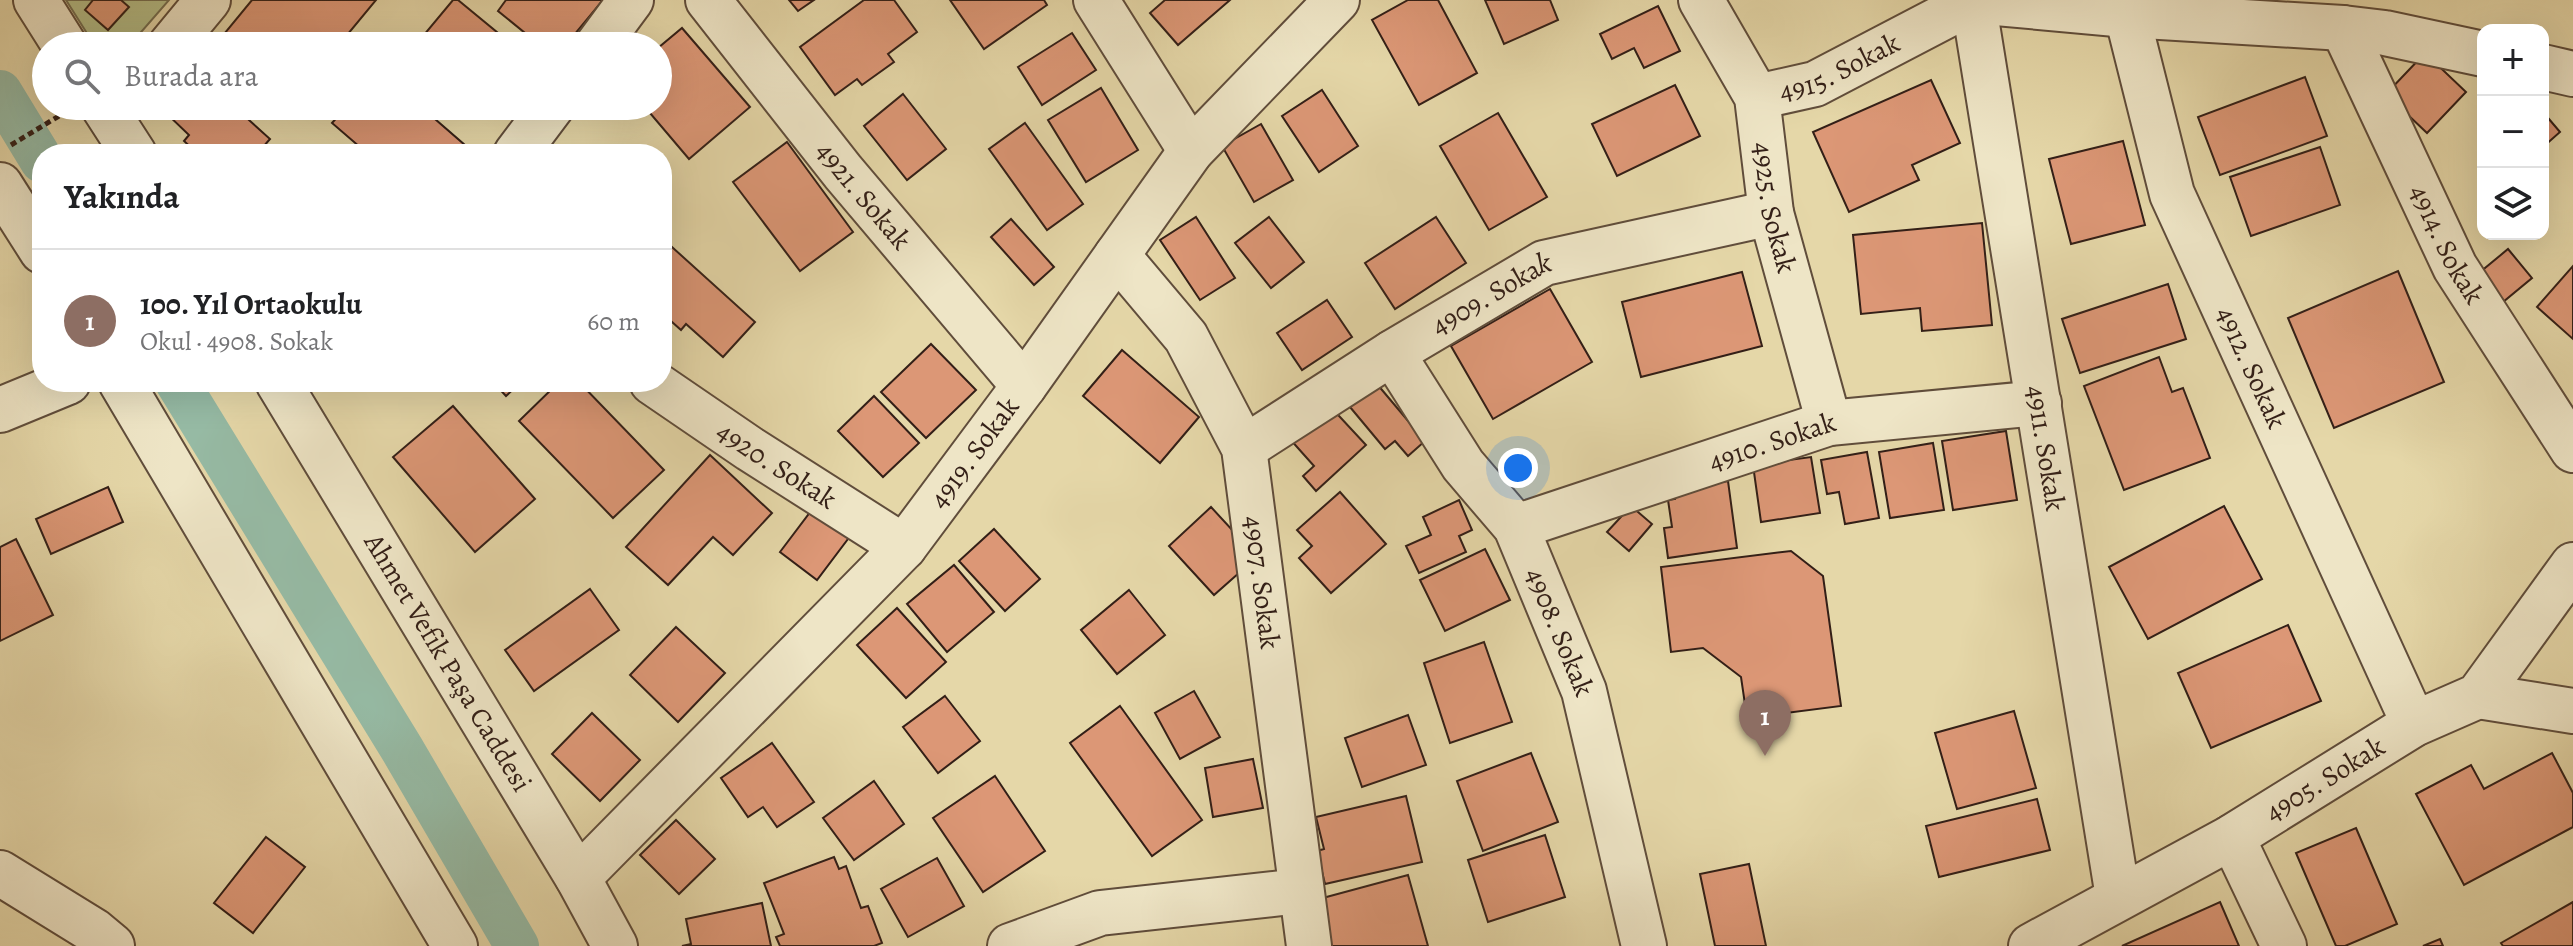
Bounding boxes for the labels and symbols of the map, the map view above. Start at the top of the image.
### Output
street label: 4915. Sokak [1776,24,1906,110]
street label: 4921. Sokak [807,134,920,258]
street label: 4925. Sokak [1744,140,1806,278]
street label: 4914. Sokak [2400,178,2493,312]
street label: 4909. Sokak [1424,243,1555,345]
street label: 4912. Sokak [2207,300,2296,435]
street label: 4911. Sokak [2017,383,2074,514]
street label: 4919. Sokak [920,389,1028,516]
street label: 4910. Sokak [1704,403,1841,481]
street label: 4920. Sokak [709,413,844,518]
your location [1498,448,1538,488]
street label: 4907. Sokak [1234,513,1289,652]
street label: Ahmet Vefik Paşa Caddesi [354,525,541,799]
street label: 4908. Sokak [1516,562,1603,702]
pin: 1 [1739,690,1791,756]
street label: 4905. Sokak [2258,728,2392,831]

